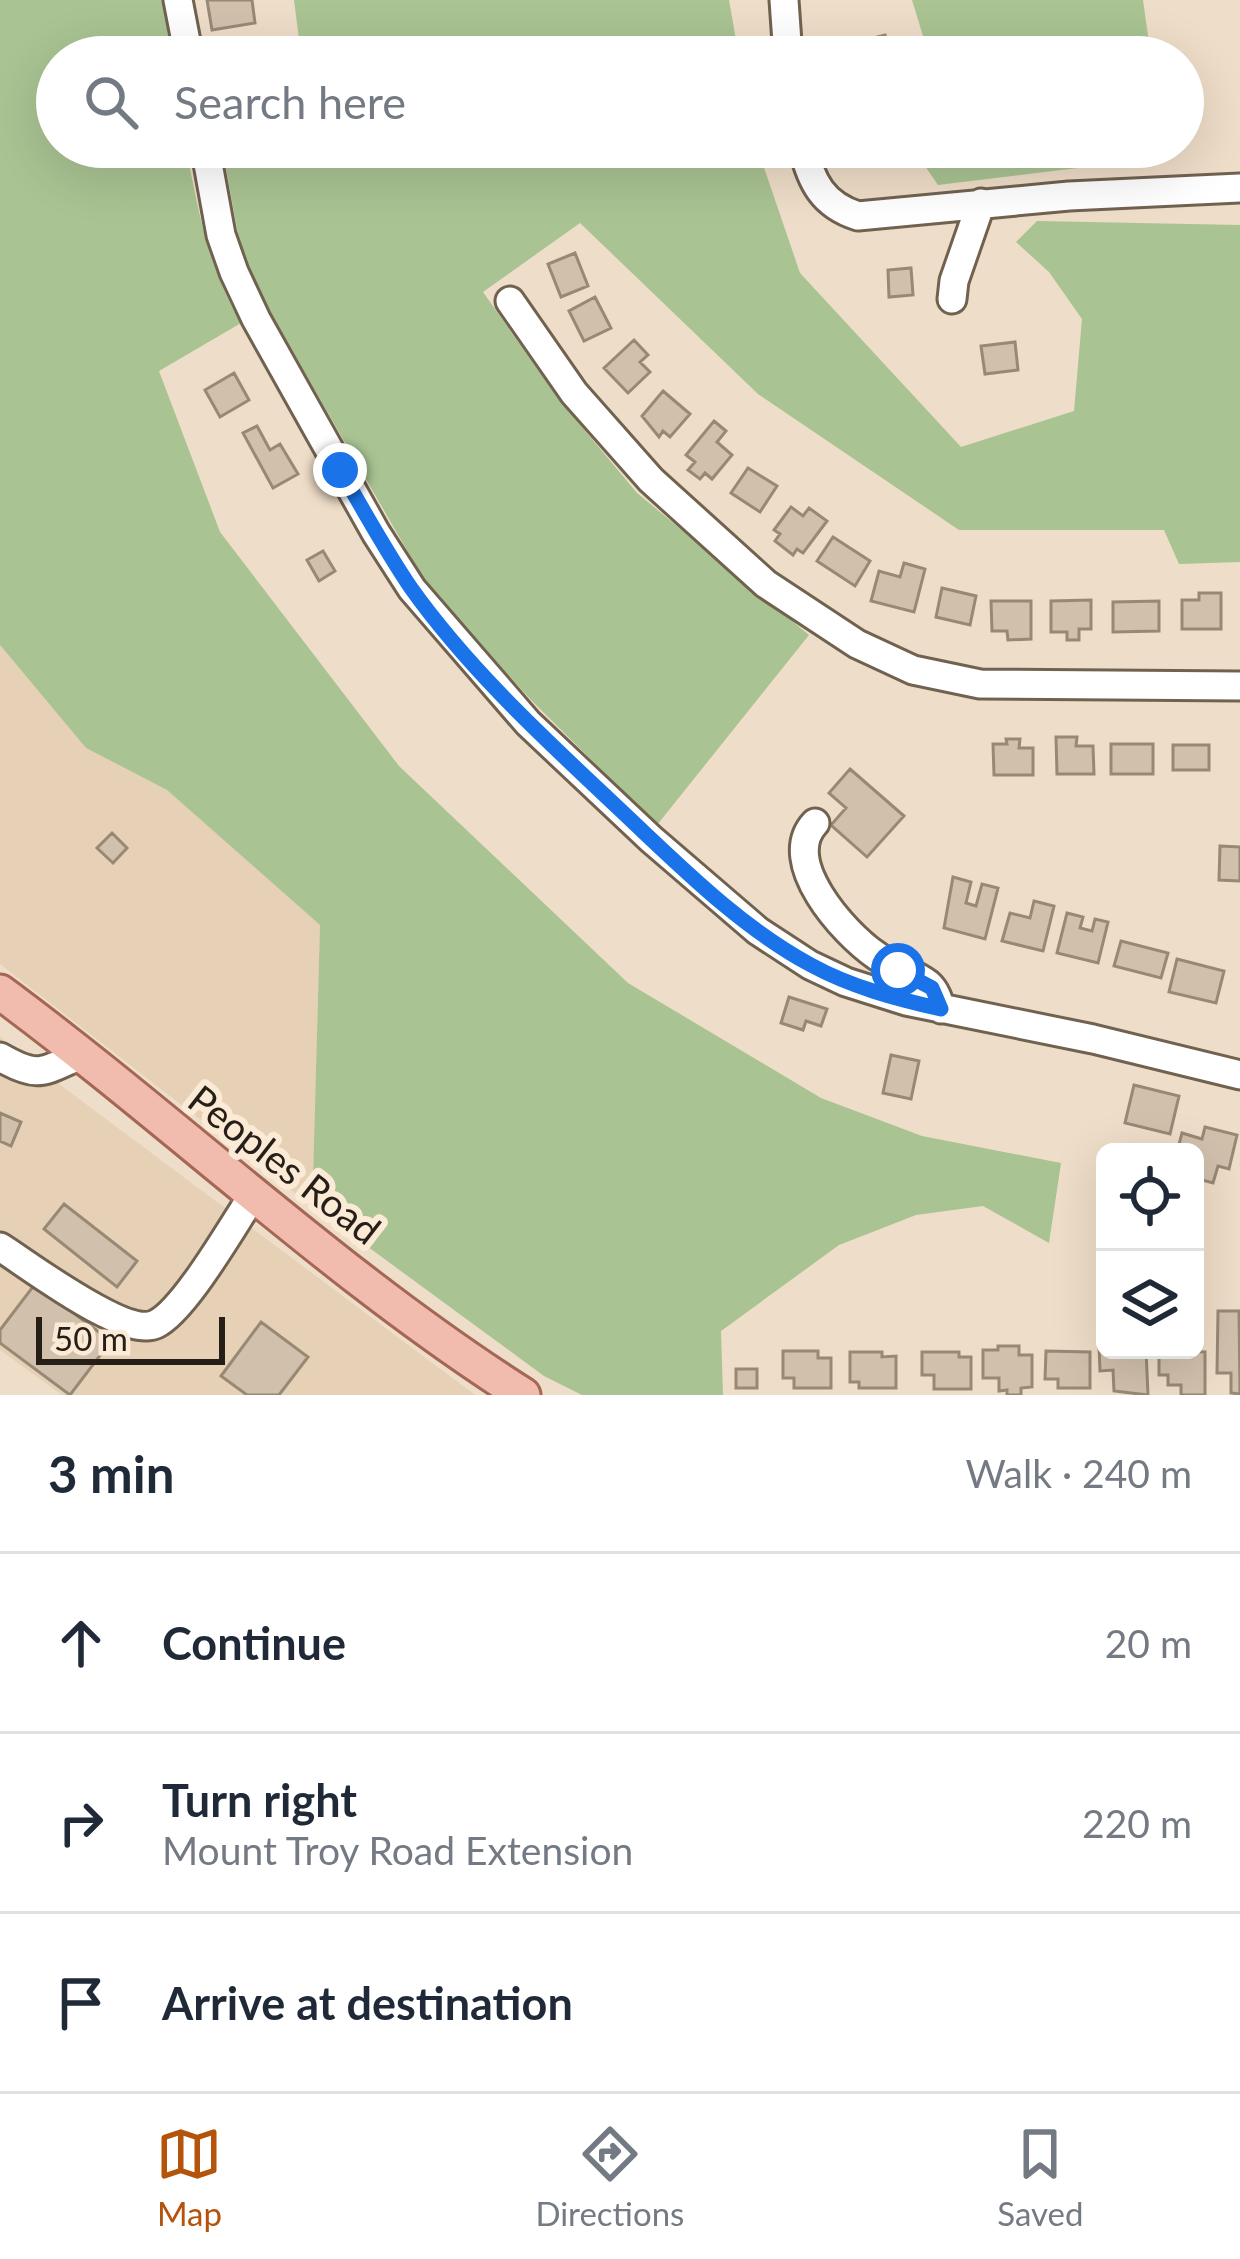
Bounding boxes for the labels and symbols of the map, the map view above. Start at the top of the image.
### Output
route end [313,443,367,497]
route start [871,943,925,997]
street label: Peoples Road [180,1075,390,1253]
scale bar [36,1311,225,1364]

